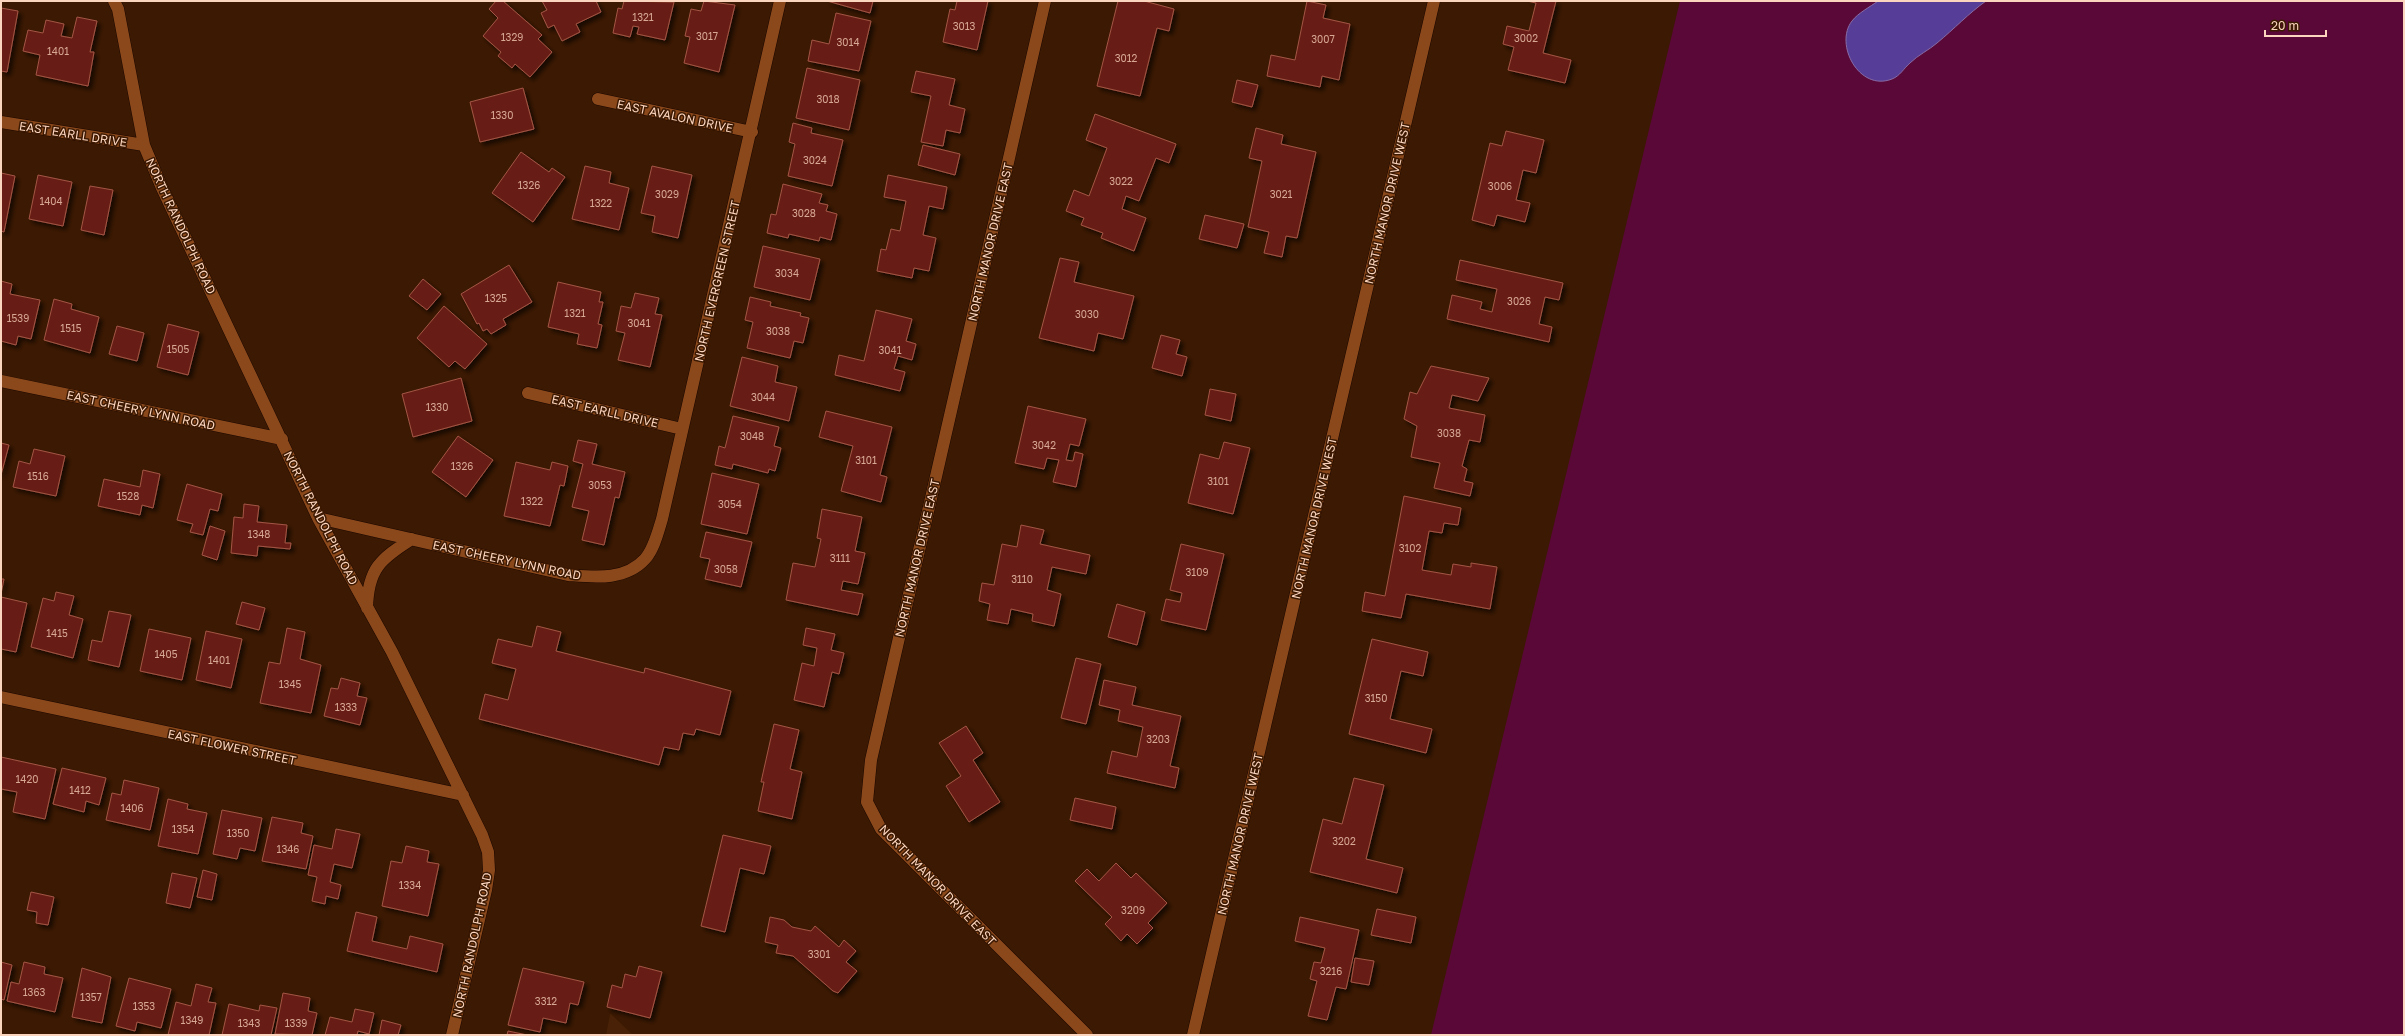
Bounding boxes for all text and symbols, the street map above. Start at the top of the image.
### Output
house number: 1321 [632,11,654,23]
scale bar [2265,12,2326,38]
text: 20 m [2271,18,2299,33]
house number: 3013 [953,20,976,32]
house number: 3017 [696,30,718,42]
house number: 1329 [501,31,523,43]
house number: 3002 [1514,32,1538,44]
house number: 3007 [1311,33,1335,45]
house number: 3014 [837,36,860,48]
house number: 1401 [47,45,69,57]
house number: 3012 [1115,52,1138,64]
house number: 3018 [817,93,840,105]
street label: EAST AVALON DRIVE [616,96,734,136]
house number: 1330 [491,109,513,121]
street label: EAST EARLL DRIVE [18,118,128,150]
street label: NORTH MANOR DRIVE WEST [1361,120,1413,285]
house number: 3024 [803,154,827,166]
street label: NORTH RANDOLPH ROAD [143,156,219,296]
street label: NORTH MANOR DRIVE EAST [964,161,1016,323]
house number: 3022 [1109,175,1133,187]
house number: 1326 [518,179,540,191]
house number: 3006 [1488,180,1512,192]
house number: 3029 [655,188,679,200]
house number: 3021 [1270,188,1292,200]
house number: 1404 [39,195,63,207]
house number: 1322 [590,197,612,209]
street label: NORTH EVERGREEN STREET [691,198,743,363]
house number: 3028 [792,207,816,219]
house number: 3034 [775,267,799,279]
house number: 1325 [485,292,507,304]
house number: 3026 [1507,295,1531,307]
house number: 1321 [564,307,586,319]
house number: 3030 [1075,308,1099,320]
house number: 1539 [7,312,29,324]
house number: 3041 [628,317,651,329]
house number: 1515 [60,322,82,334]
house number: 3038 [766,325,790,337]
house number: 1505 [167,343,190,355]
house number: 3041 [879,344,902,356]
street label: EAST CHEERY LYNN ROAD [65,387,217,433]
street label: EAST EARLL DRIVE [550,391,660,431]
house number: 3044 [751,391,775,403]
house number: 1330 [426,401,448,413]
house number: 3038 [1437,427,1461,439]
house number: 3048 [740,430,764,442]
street label: NORTH MANOR DRIVE WEST [1288,435,1340,600]
house number: 3042 [1032,439,1056,451]
street label: NORTH RANDOLPH ROAD [281,449,361,587]
house number: 3101 [855,454,877,466]
house number: 1326 [451,460,473,472]
house number: 1516 [27,470,49,482]
house number: 3101 [1207,475,1229,487]
street label: NORTH MANOR DRIVE EAST [891,477,943,639]
house number: 3053 [588,479,612,491]
house number: 1528 [117,490,139,502]
house number: 1322 [521,495,543,507]
house number: 3054 [718,498,742,510]
house number: 1348 [248,528,270,540]
street label: EAST CHEERY LYNN ROAD [431,537,583,583]
house number: 3102 [1399,542,1422,554]
house number: 3111 [830,552,850,564]
house number: 3058 [714,563,738,575]
house number: 3109 [1186,566,1208,578]
house number: 3110 [1011,573,1033,585]
house number: 1415 [46,627,68,639]
house number: 1405 [155,648,178,660]
house number: 1401 [208,654,230,666]
house number: 1345 [279,678,301,690]
house number: 3150 [1365,692,1387,704]
house number: 1333 [335,701,357,713]
street label: EAST FLOWER STREET [166,726,298,768]
house number: 3203 [1146,733,1170,745]
street label: NORTH MANOR DRIVE WEST [1214,751,1266,916]
house number: 1420 [16,773,38,785]
house number: 1412 [69,784,91,796]
house number: 1406 [120,802,144,814]
street label: NORTH MANOR DRIVE EAST [876,822,1000,949]
house number: 1354 [172,823,194,835]
house number: 1350 [227,827,249,839]
house number: 3202 [1332,835,1356,847]
house number: 1346 [277,843,299,855]
street label: NORTH RANDOLPH ROAD [449,871,495,1019]
house number: 1334 [399,879,421,891]
house number: 3209 [1121,904,1145,916]
house number: 3301 [808,948,831,960]
house number: 3216 [1320,965,1342,977]
house number: 1363 [23,986,45,998]
house number: 1357 [80,991,102,1003]
house number: 3312 [535,995,557,1007]
house number: 1353 [133,1000,155,1012]
house number: 1349 [181,1014,203,1026]
house number: 1343 [238,1017,260,1029]
house number: 1339 [285,1017,307,1029]

